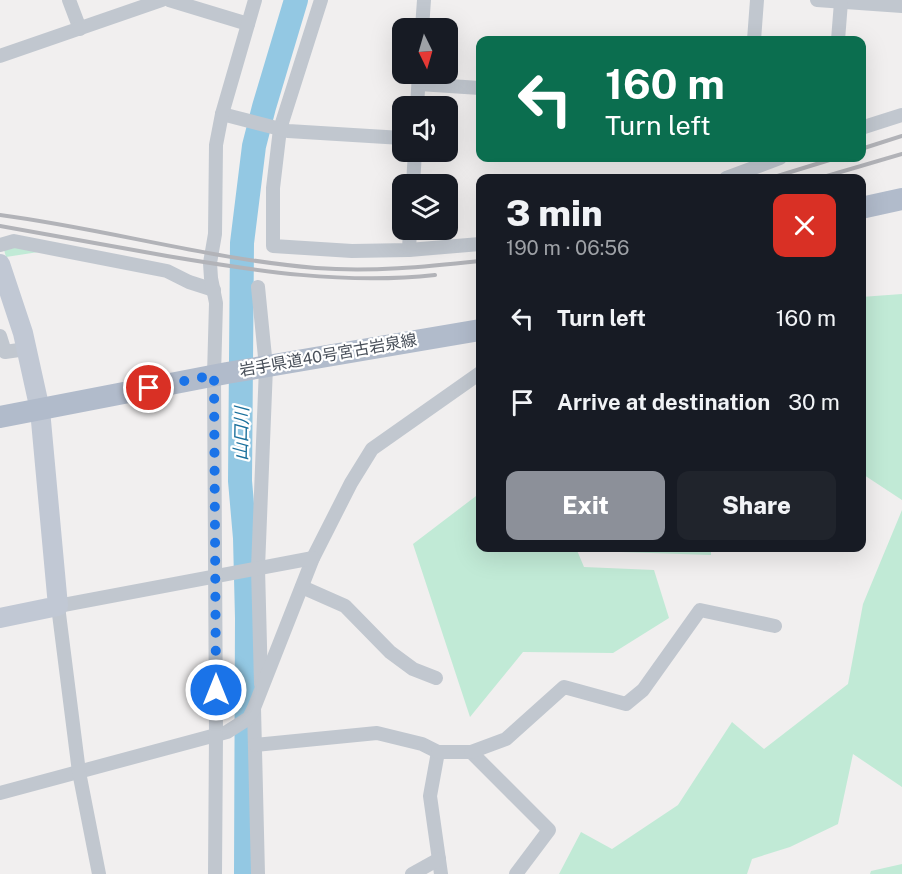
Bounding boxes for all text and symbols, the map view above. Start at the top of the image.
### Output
north arrow [392,18,458,84]
map controls [392,18,458,240]
text: 160 m [605,59,725,108]
icon: left [506,60,584,138]
button: sound [392,96,458,162]
text: Turn left [605,109,711,141]
button: layers [392,174,458,240]
text: 3 min [506,192,603,234]
button: close [773,194,836,257]
text: 190 m · 06:56 [506,236,629,260]
icon: left [506,302,539,335]
text: Turn left [557,305,646,331]
text: 160 m [776,305,836,331]
street label: 岩手県道40号宮古岩泉線 [238,330,418,380]
pin [123,362,174,413]
icon: arrive [132,371,165,404]
icon: arrive [506,386,539,419]
text: Arrive at destination [557,389,770,415]
text: 30 m [788,389,840,415]
water label: 山口川 [230,405,252,461]
button: Exit [506,471,665,540]
button: Share [677,471,836,540]
position arrow [184,658,248,722]

